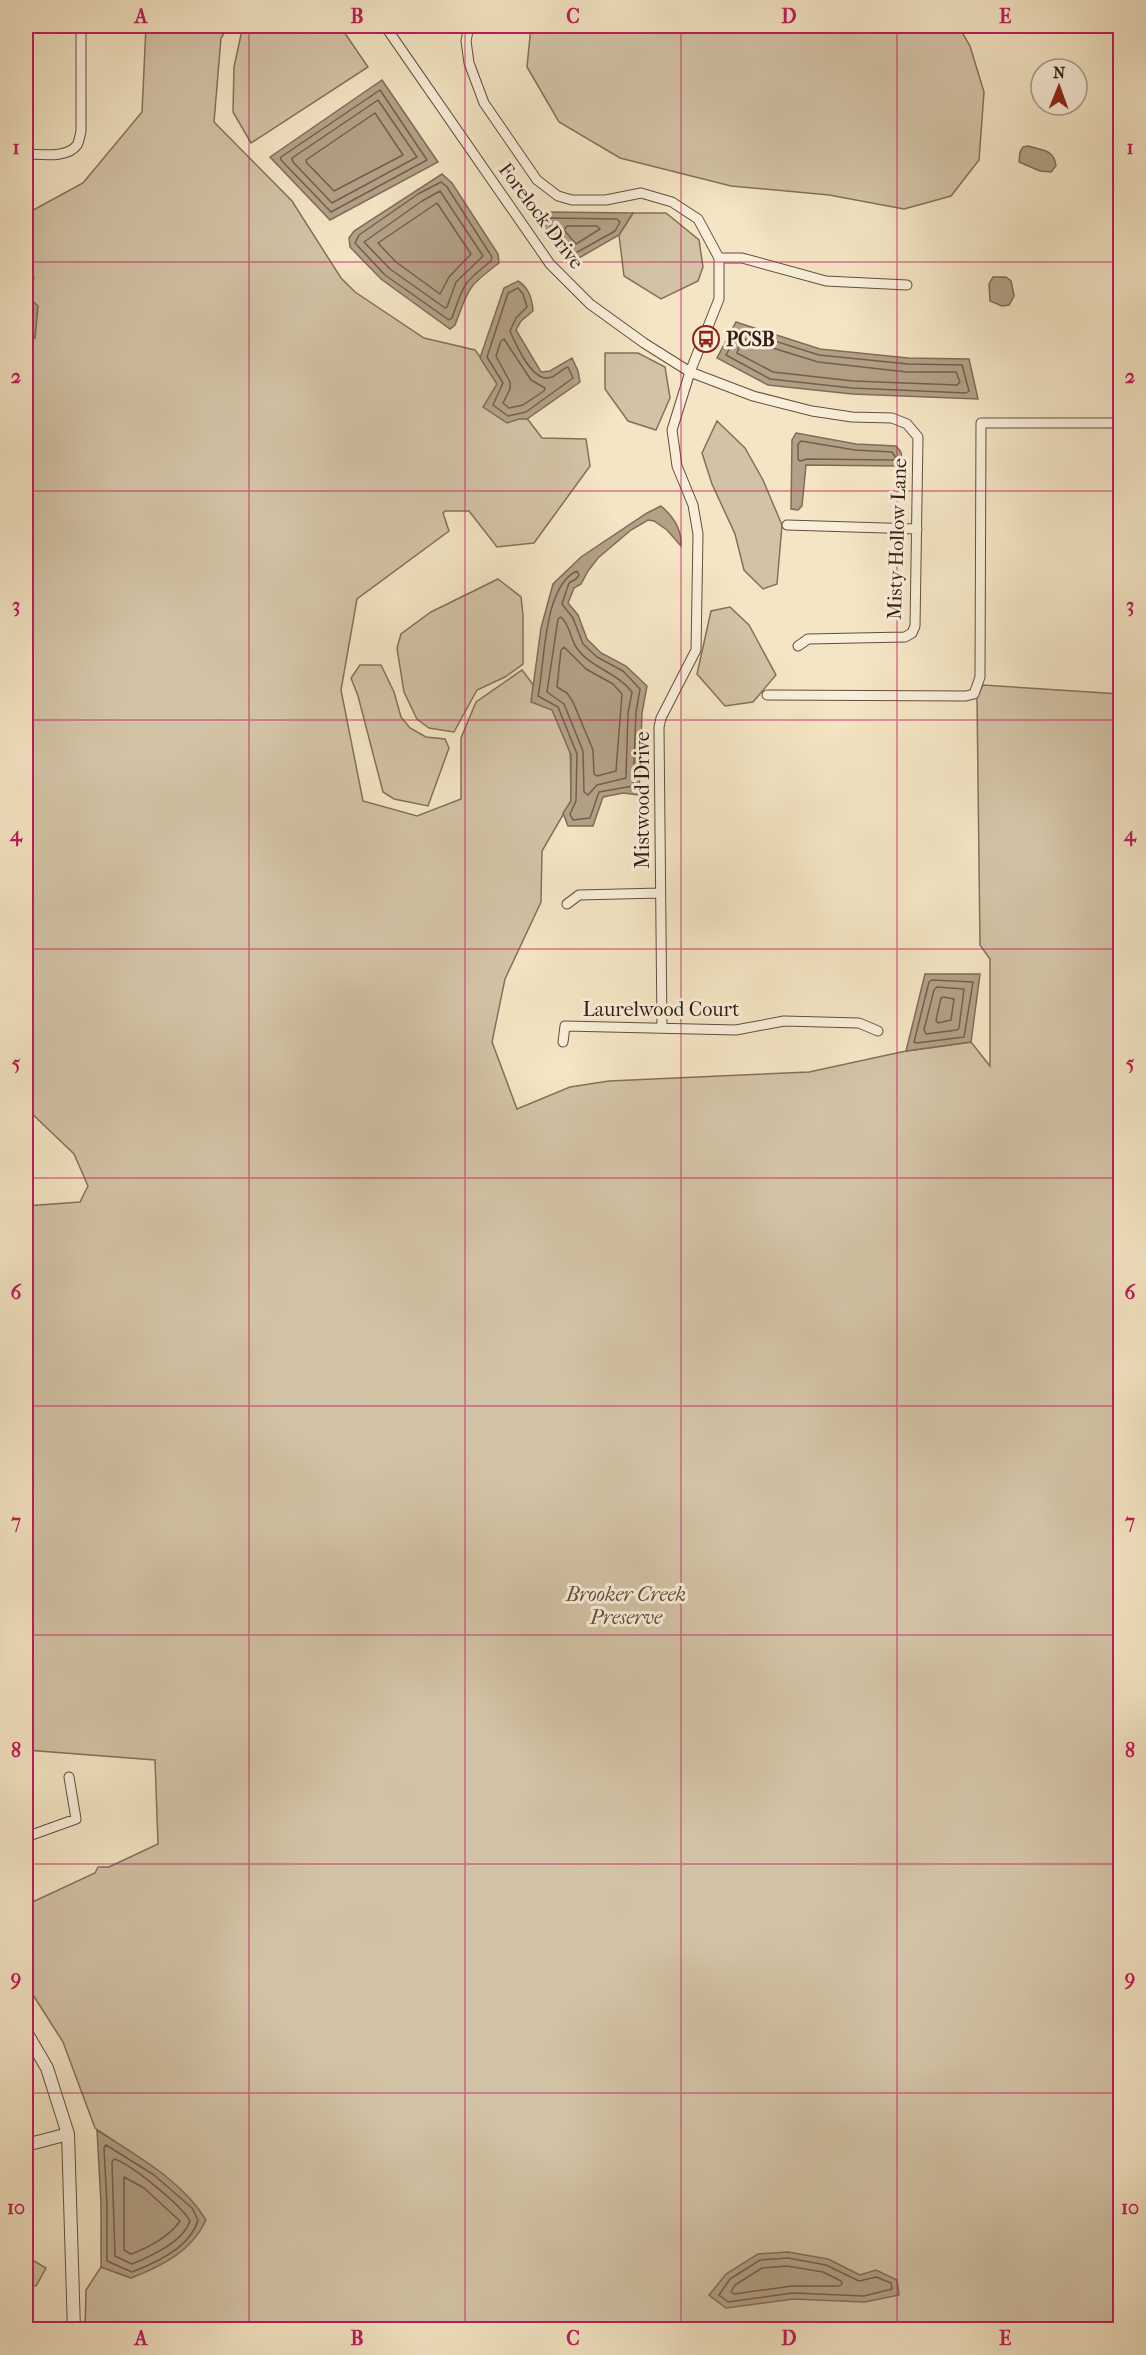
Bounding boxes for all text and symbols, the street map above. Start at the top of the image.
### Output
text: A [133,5,149,28]
text: B [350,5,364,28]
text: C [566,5,580,28]
text: D [781,5,797,28]
text: E [999,5,1011,28]
north arrow [1029,57,1089,117]
text: N [1053,63,1066,82]
text: 1 [12,136,20,159]
text: 1 [1126,136,1134,159]
street label: Forelock Drive [494,159,588,274]
bus stop icon: PCSB [691,324,721,354]
place label: PCSB [726,328,775,351]
text: 2 [11,365,21,388]
text: 2 [1125,365,1135,388]
street label: Misty Hollow Lane [883,458,911,620]
text: 3 [12,594,20,617]
text: 3 [1126,594,1134,617]
street label: Mistwood Drive [631,731,654,869]
text: 4 [9,823,23,847]
text: 4 [1123,823,1137,847]
street label: Laurelwood Court [583,998,739,1021]
text: 5 [12,1052,21,1075]
text: 5 [1126,1052,1135,1075]
text: 6 [11,1281,23,1304]
text: 6 [1125,1281,1137,1304]
text: 7 [10,1510,21,1533]
text: 7 [1124,1510,1135,1533]
park label: Brooker Creek Preserve [565,1583,686,1629]
text: 8 [11,1739,21,1762]
text: 8 [1125,1739,1135,1762]
text: 9 [10,1967,21,1990]
text: 9 [1124,1967,1135,1990]
text: 10 [7,2196,25,2219]
text: 10 [1121,2196,1139,2219]
text: A [133,2327,149,2350]
text: B [350,2327,364,2350]
text: C [566,2327,580,2350]
text: D [781,2327,797,2350]
text: E [999,2327,1011,2350]

